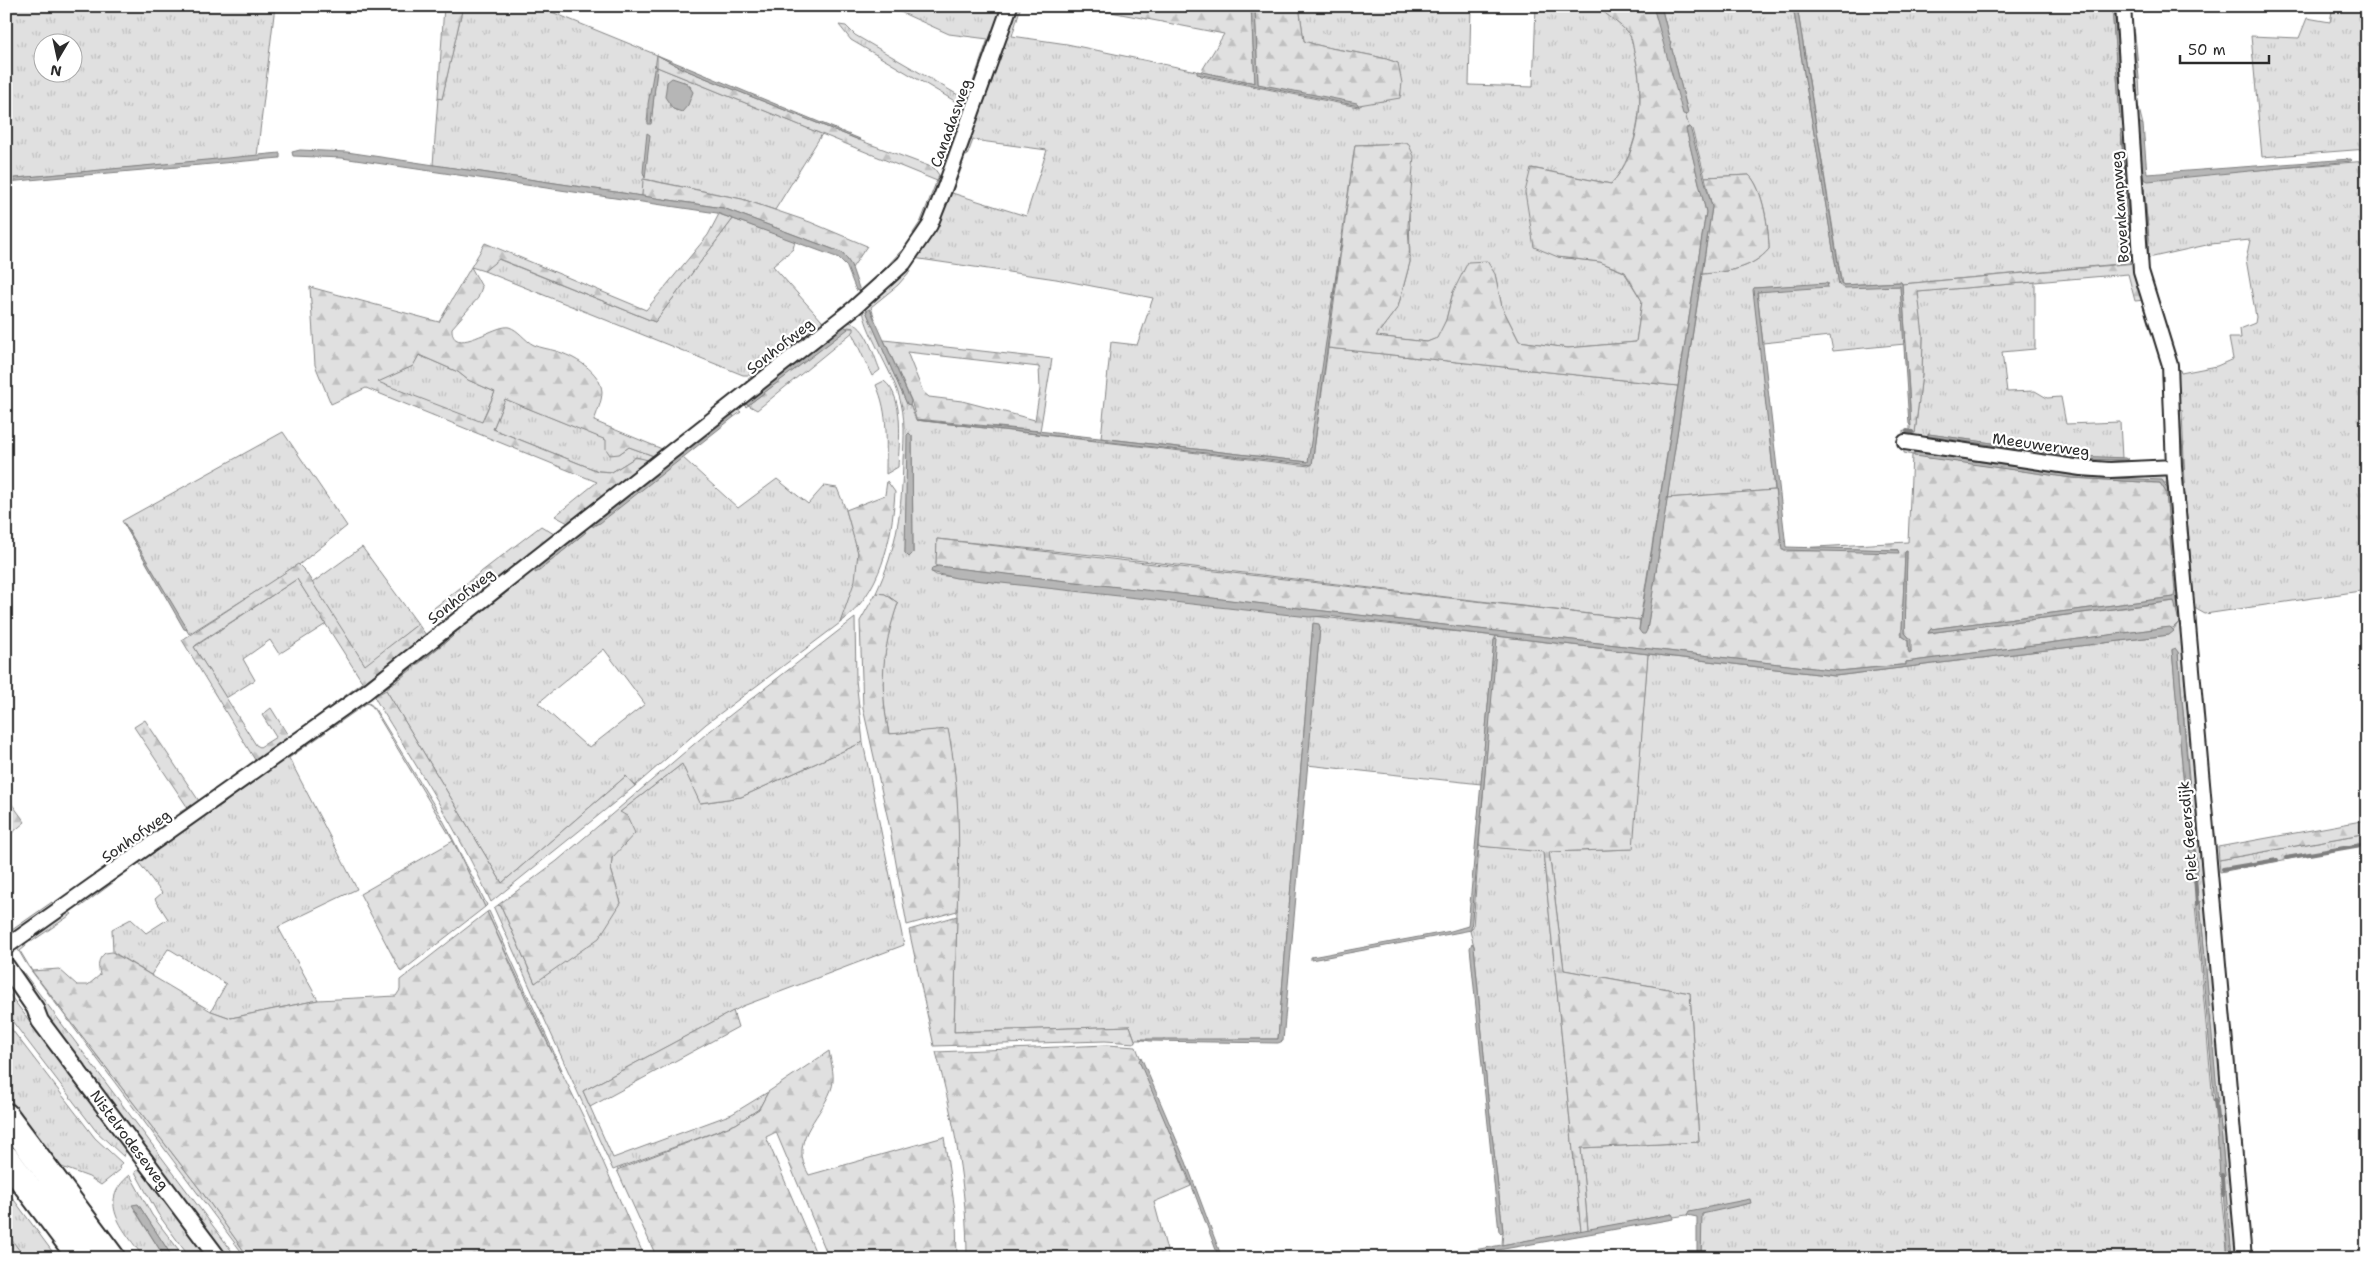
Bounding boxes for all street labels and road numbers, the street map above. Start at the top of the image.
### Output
street label: Canadasweg [926,76,976,170]
street label: Bovenkampweg [2106,150,2134,264]
street label: Sonhofweg [742,313,818,379]
street label: Meeuwerweg [1991,428,2091,462]
street label: Sonhofweg [423,563,499,629]
street label: Piet Geersdijk [2174,780,2202,882]
street label: Sonhofweg [97,805,175,867]
street label: Nistelrodeseweg [85,1086,174,1194]

